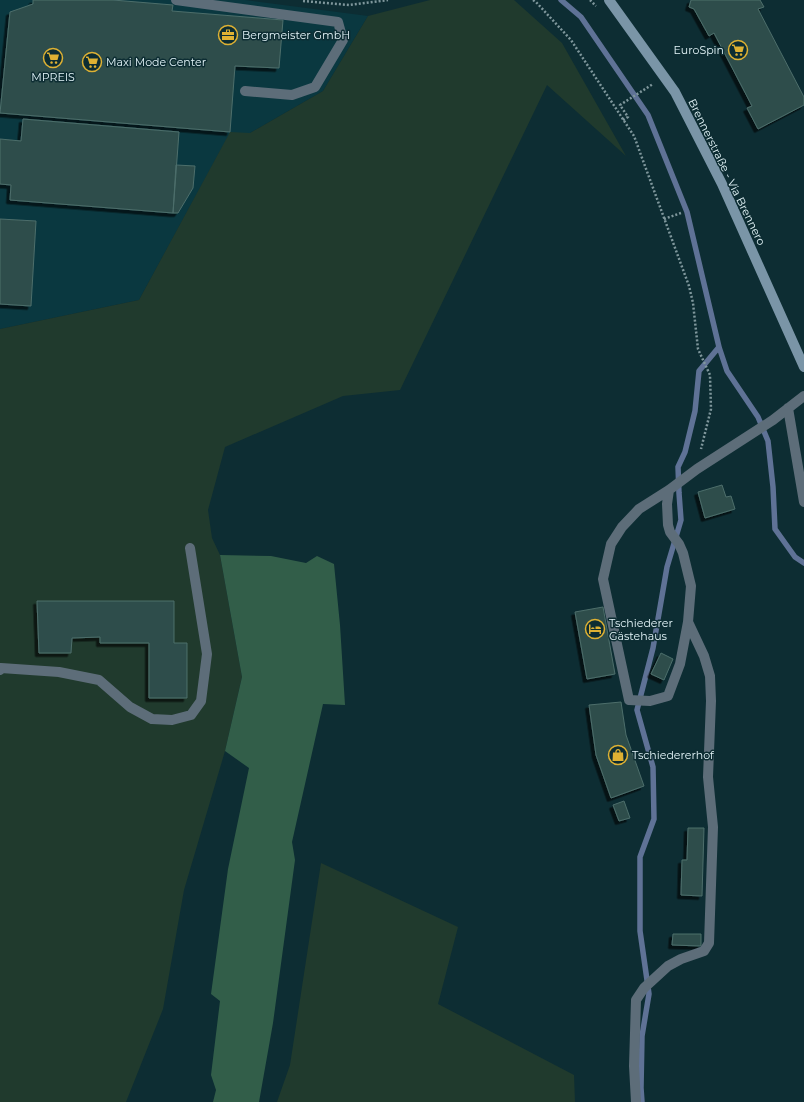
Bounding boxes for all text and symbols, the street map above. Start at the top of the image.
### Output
office icon: Bergmeister GmbH [217,24,239,46]
place label: Bergmeister GmbH [242,28,350,42]
supermarket icon: EuroSpin [727,39,749,61]
place label: EuroSpin [674,43,724,57]
supermarket icon: MPREIS [42,47,64,69]
supermarket icon: Maxi Mode Center [81,51,103,73]
place label: Maxi Mode Center [106,55,206,69]
place label: MPREIS [31,70,75,84]
street label: Brennerstraße - Via Brennero [685,97,769,248]
place label: Tschiederer Gästehaus [609,616,673,643]
hotel icon: Tschiederer Gästehaus [584,618,606,640]
shop icon: Tschiedererhof [607,744,629,766]
place label: Tschiedererhof [632,748,715,762]

